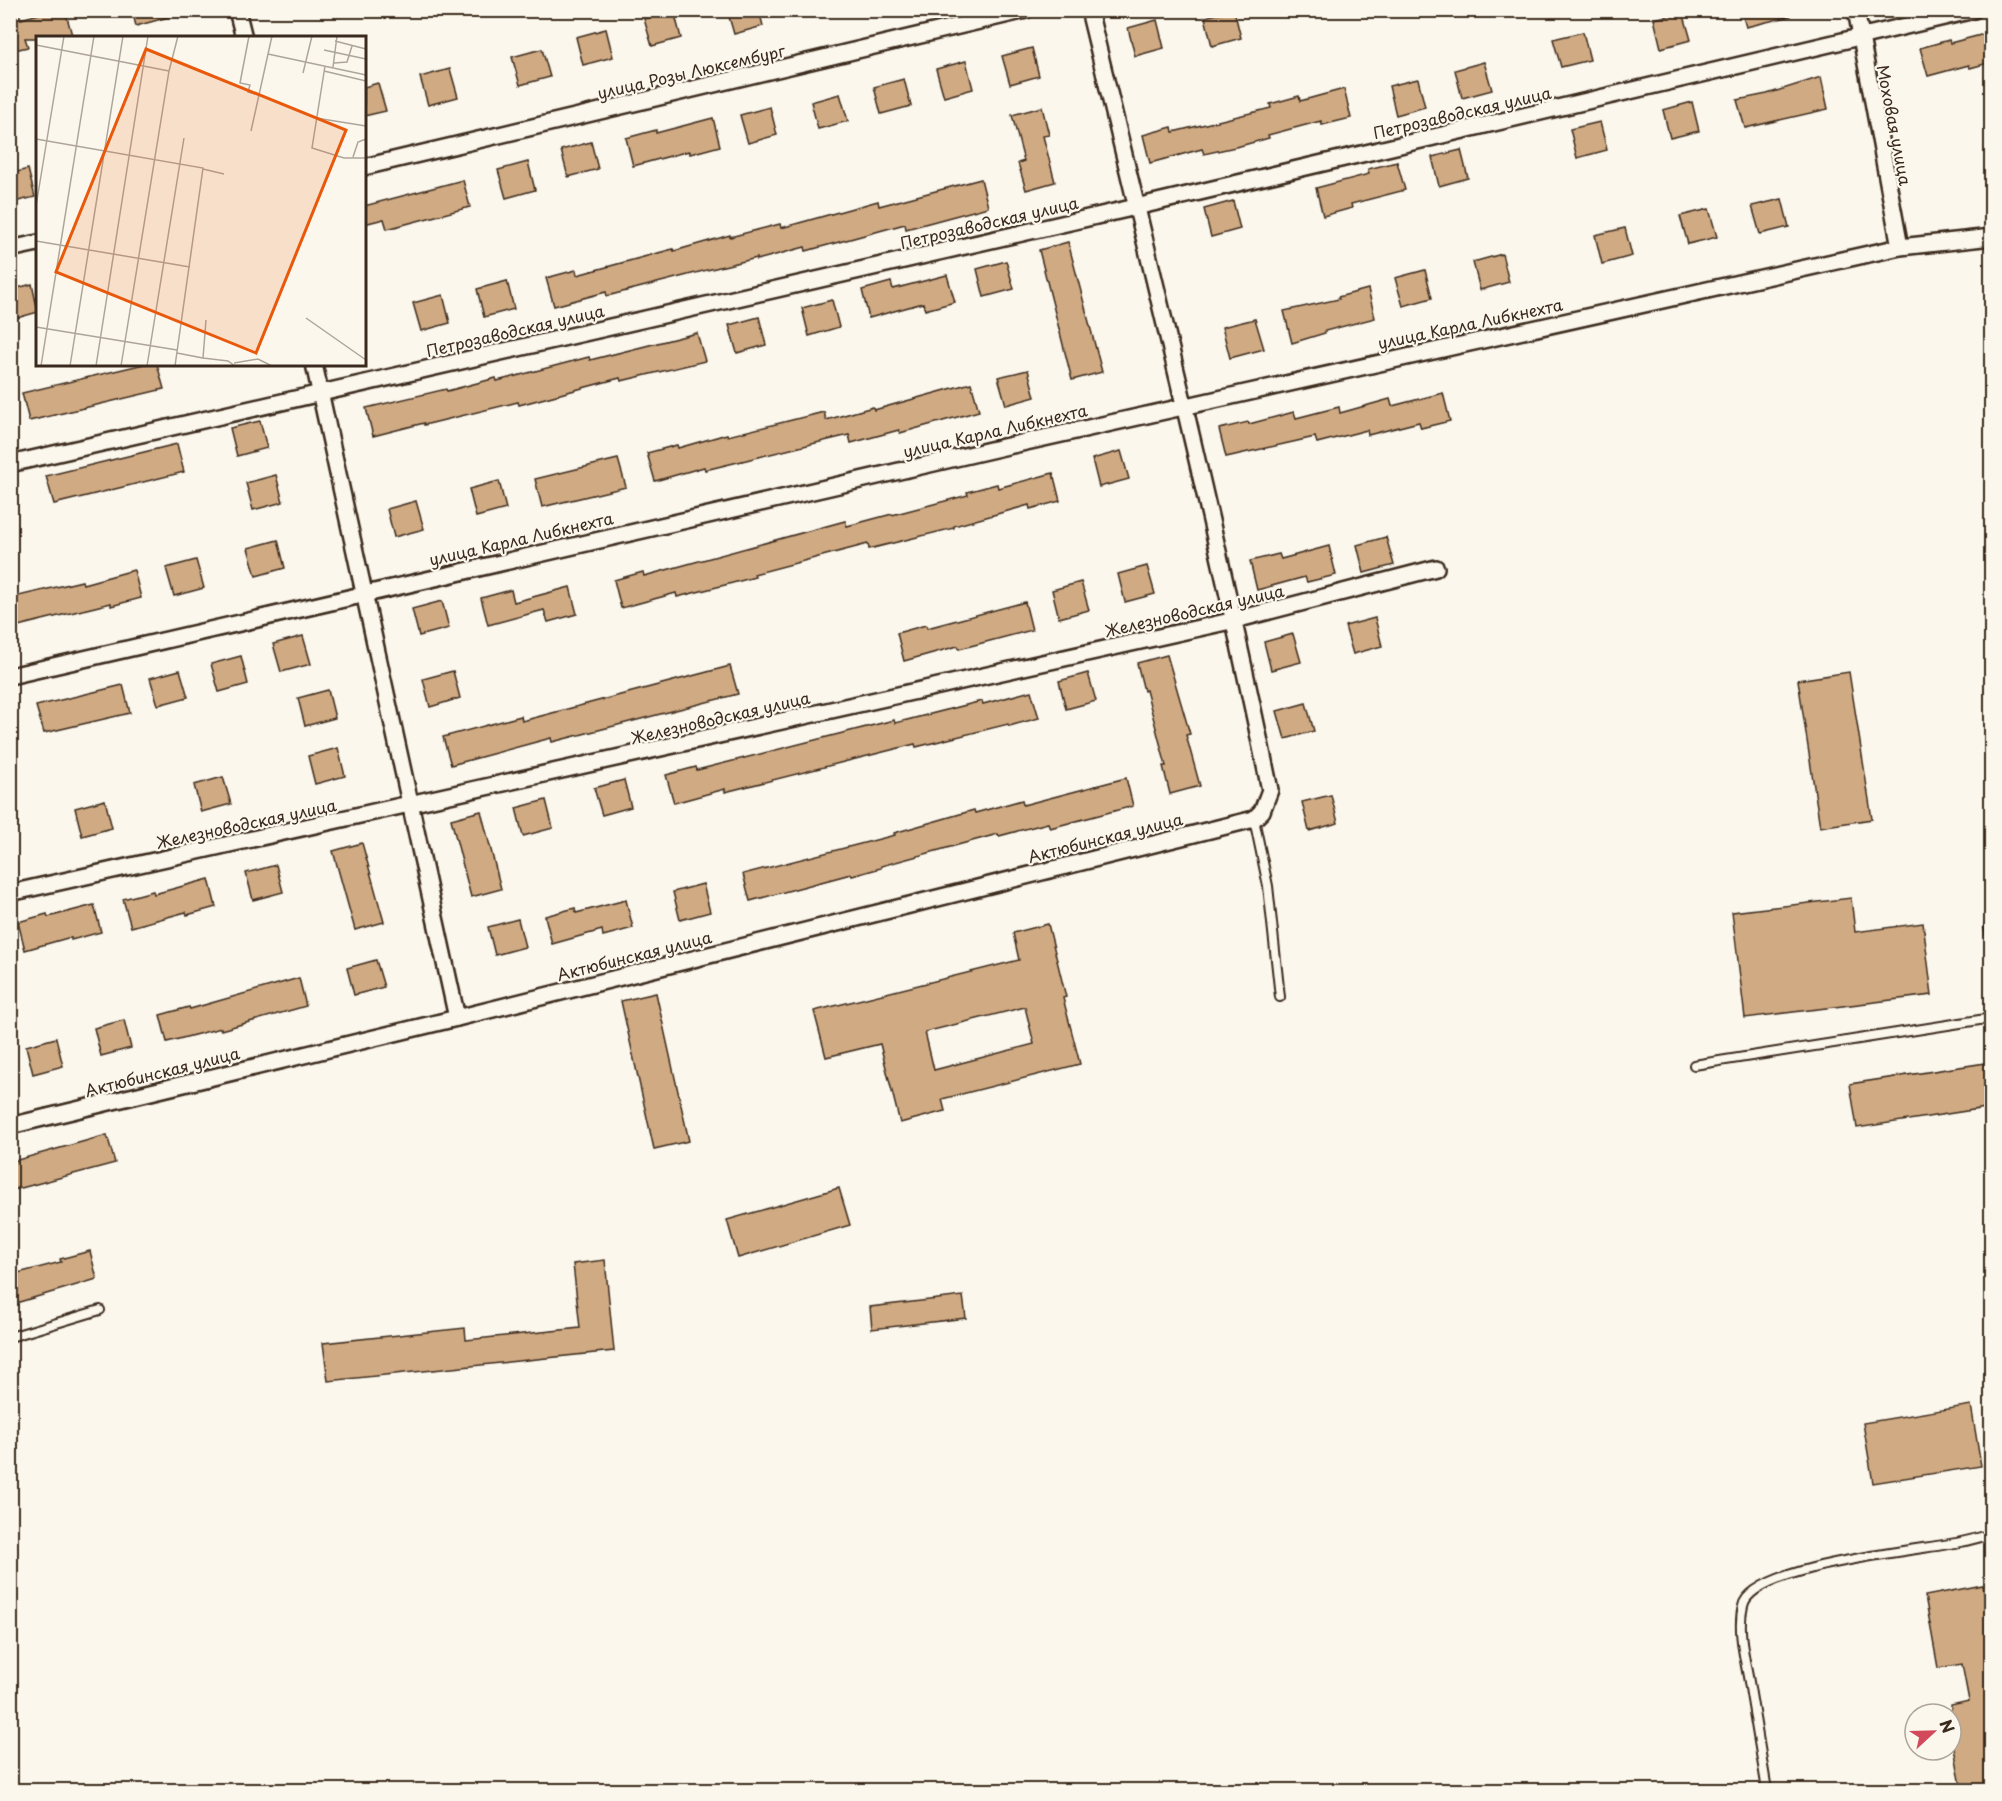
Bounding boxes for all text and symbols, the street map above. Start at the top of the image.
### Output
inset map [36,36,366,366]
street label: улица Розы Люксембург [595,37,788,104]
street label: Моховая улица [1872,63,1918,187]
street label: Петрозаводская улица [1371,80,1553,144]
street label: Петрозаводская улица [898,190,1080,254]
street label: улица Карла Либкнехта [1375,292,1565,354]
street label: Петрозаводская улица [424,298,606,362]
street label: улица Карла Либкнехта [900,397,1090,463]
street label: улица Карла Либкнехта [426,505,616,571]
street label: Железноводская улица [1102,578,1286,642]
street label: Железноводская улица [628,685,812,749]
street label: Железноводская улица [154,792,338,854]
street label: Актюбинская улица [1025,806,1185,868]
street label: Актюбинская улица [554,924,714,986]
street label: Актюбинская улица [82,1040,242,1102]
north arrow [1903,1702,1963,1762]
text: N [1934,1716,1961,1736]

